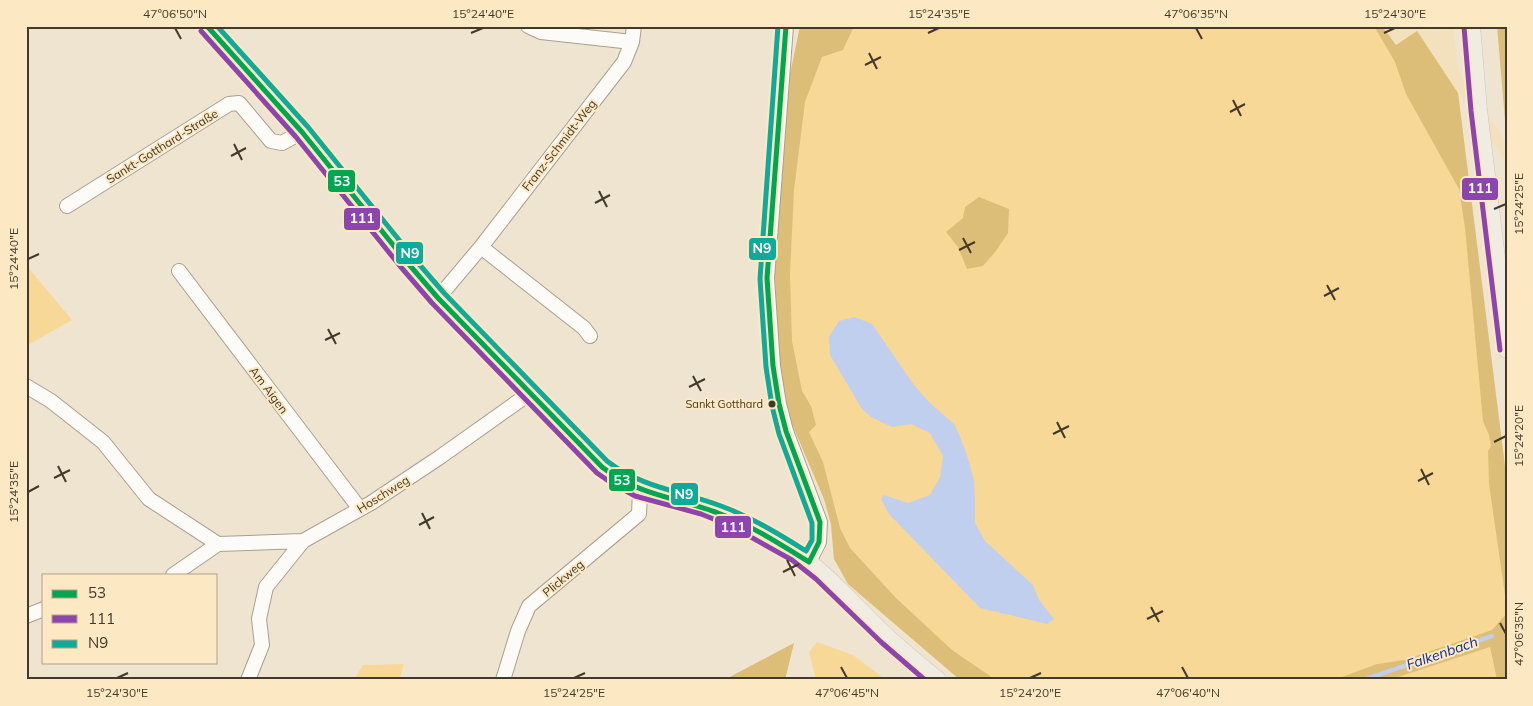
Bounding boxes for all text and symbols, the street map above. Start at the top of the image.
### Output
text: 47°06'50"N [143,6,207,21]
text: 15°24'40"E [452,6,514,21]
text: 15°24'35"E [908,6,970,21]
text: 47°06'35"N [1164,6,1228,21]
text: 15°24'30"E [1364,6,1426,21]
street label: Franz-Schmidt-Weg [519,96,599,194]
street label: Sankt-Gotthard-Straße [103,106,221,186]
line badge: 53 [327,169,356,193]
text: 53 [334,172,350,190]
text: 15°24'25"E [1511,173,1526,235]
line badge: 111 [1461,177,1499,201]
text: 111 [1467,179,1493,197]
line badge: 111 [343,207,381,231]
text: 111 [349,209,375,227]
text: 15°24'40"E [6,228,21,290]
line badge: N9 [748,237,777,261]
text: N9 [753,239,771,257]
line badge: N9 [395,241,424,265]
text: N9 [401,244,419,262]
street label: Am Aigen [246,364,292,416]
place label: Sankt Gotthard [685,397,763,411]
marker: Sankt Gotthard [767,399,777,409]
text: 15°24'20"E [1511,405,1526,467]
text: 15°24'35"E [6,461,21,523]
line badge: 53 [608,468,636,492]
text: 53 [614,471,630,489]
street label: Hoschweg [354,472,412,516]
line badge: N9 [670,482,699,506]
text: N9 [675,485,693,503]
line badge: 111 [714,515,752,539]
text: 111 [720,518,746,536]
street label: Plickweg [539,556,587,600]
legend [42,574,218,664]
text: 53 [88,583,106,602]
text: 47°06'35"N [1511,602,1526,666]
text: 111 [88,609,115,628]
water label: Falkenbach [1404,632,1480,674]
text: N9 [88,633,108,652]
text: 15°24'30"E [86,685,148,700]
text: 15°24'25"E [543,685,605,700]
text: 47°06'45"N [815,685,879,700]
text: 15°24'20"E [999,685,1061,700]
text: 47°06'40"N [1156,685,1220,700]

